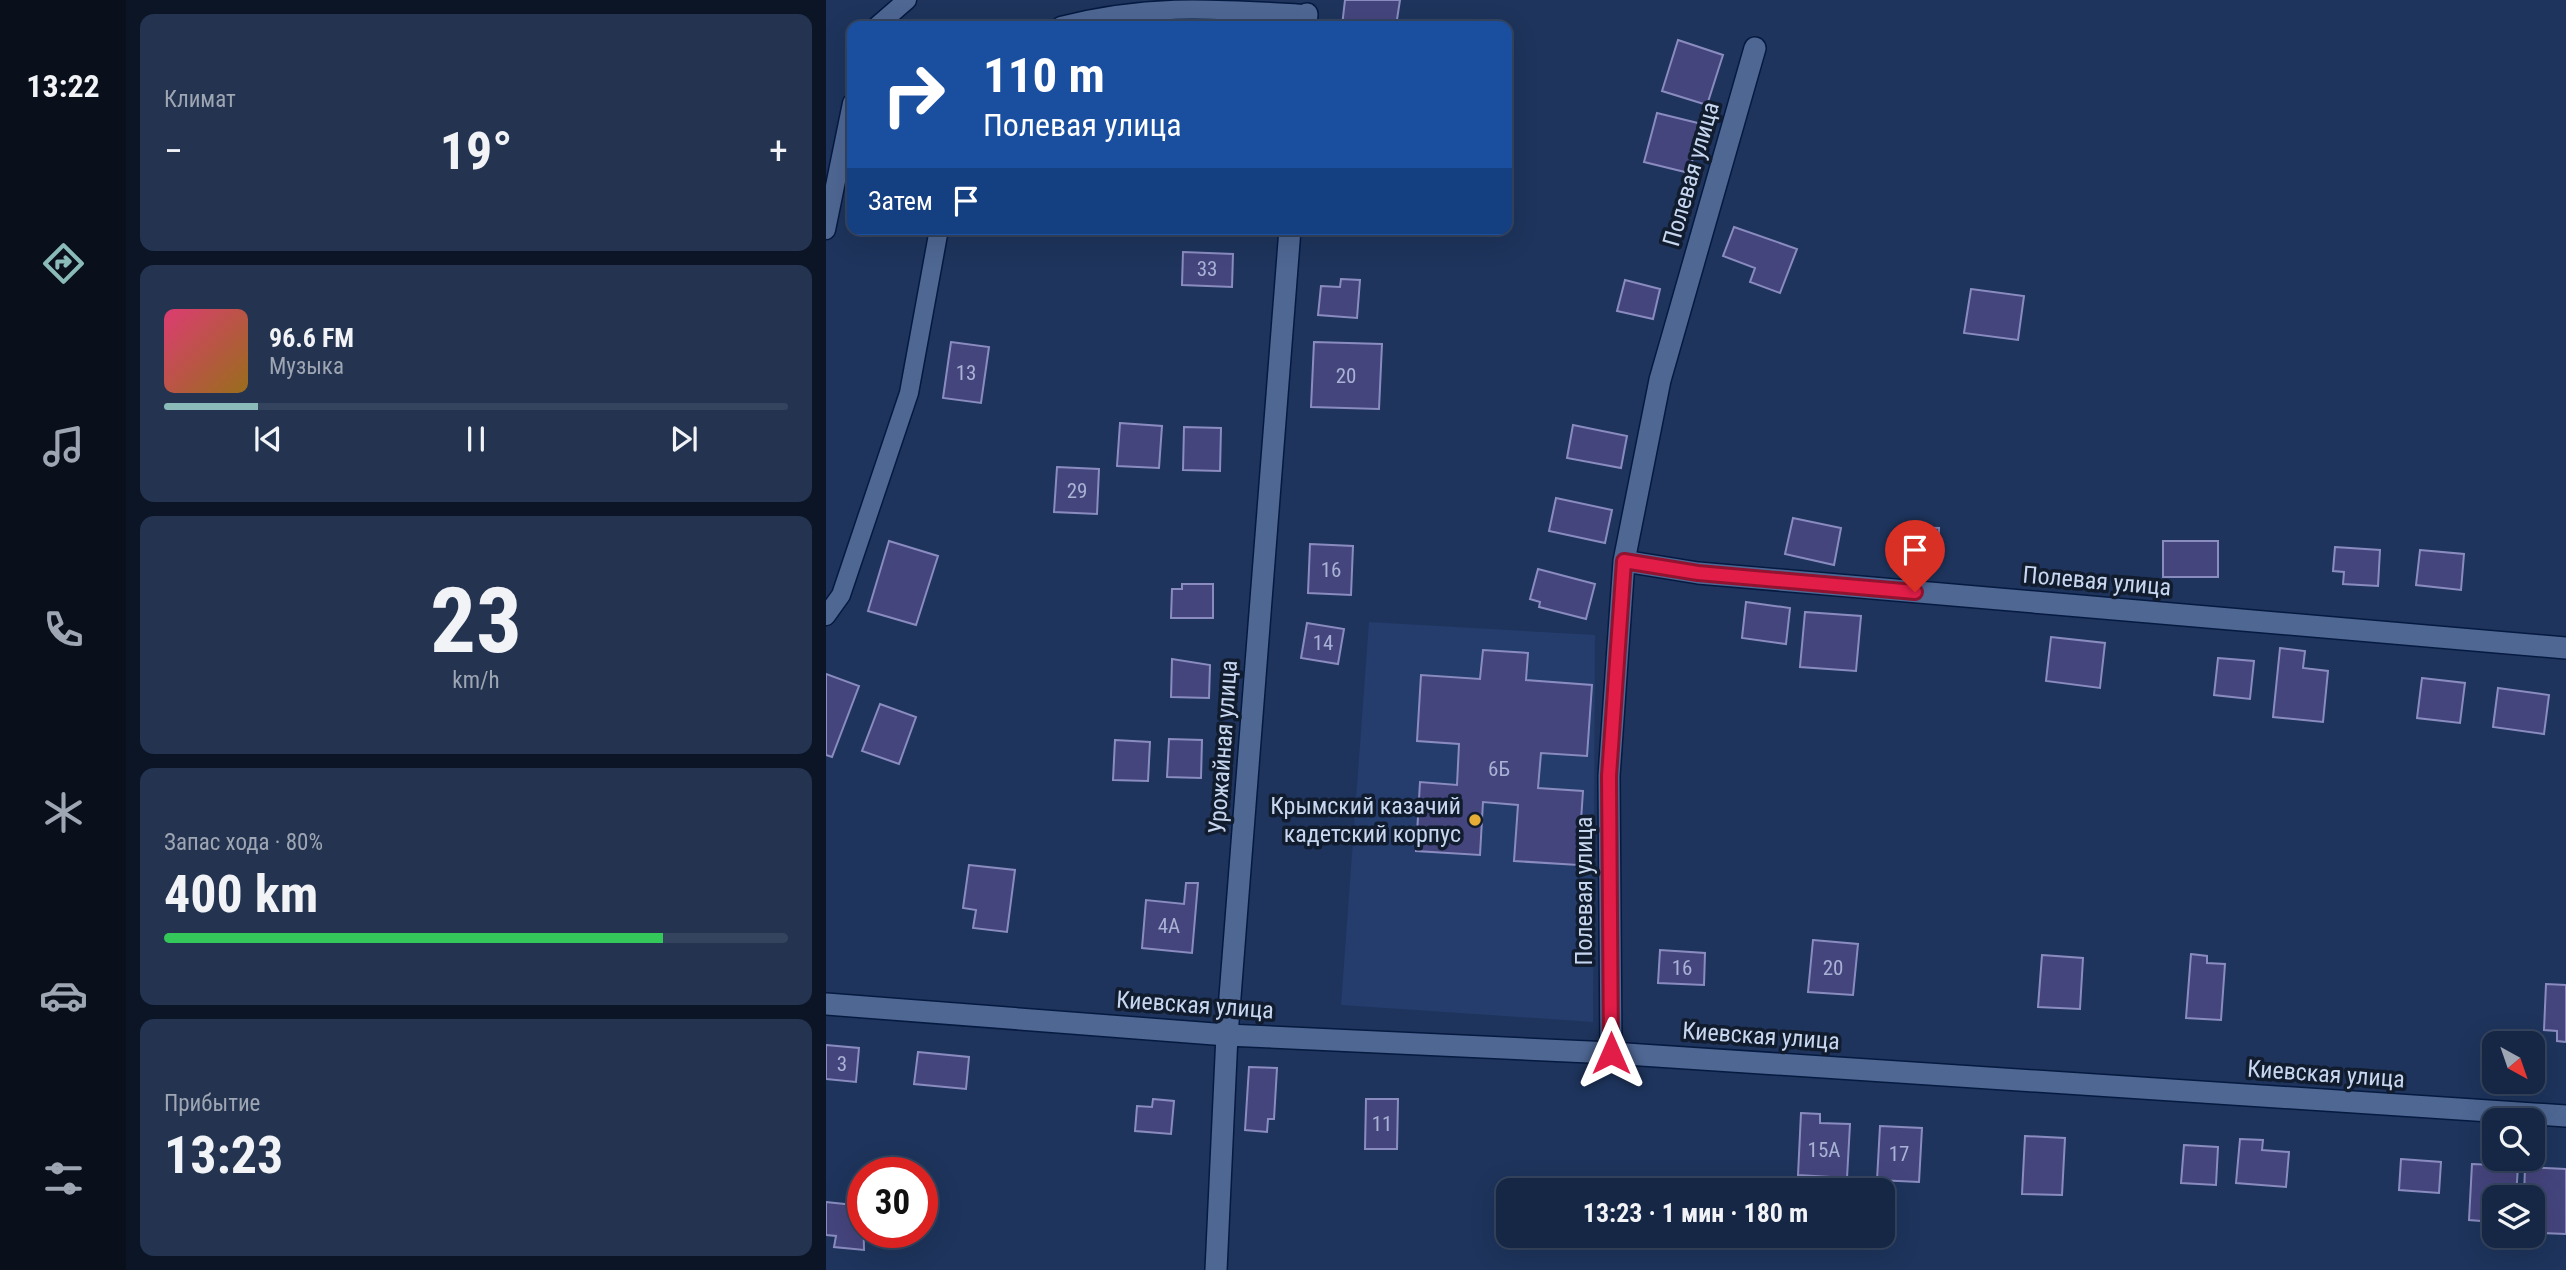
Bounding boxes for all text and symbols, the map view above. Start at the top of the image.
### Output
text: 110 m [983,47,1105,104]
icon: right [868,49,959,140]
text: 13:22 [26,67,100,105]
text: Климат [164,86,236,113]
street label: Полевая улица [1657,99,1725,249]
text: Полевая улица [983,106,1182,144]
text: 19° [440,121,512,182]
text: − [164,129,183,173]
text: + [769,129,788,173]
icon: arrive [947,182,985,220]
text: Затем [868,186,933,216]
icon: directions [39,239,88,288]
house number: 33 [1197,257,1217,281]
text: 96.6 FM [269,323,354,353]
text: Музыка [269,353,344,380]
house number: 13 [956,361,976,385]
house number: 20 [1336,364,1356,388]
icon: previous [249,420,287,458]
icon: pause [457,420,495,458]
icon: next [665,420,703,458]
icon: music [39,422,88,471]
house number: 29 [1067,479,1087,503]
pin [1885,520,1945,592]
icon: arrive [1896,531,1934,569]
house number: 16 [1321,558,1341,582]
street label: Полевая улица [2022,561,2172,601]
text: 23 [430,568,522,674]
icon: phone [39,605,88,654]
house number: 14 [1313,631,1333,655]
street label: Урожайная улица [1203,659,1243,835]
text: km/h [452,667,500,694]
house number: 6Б [1488,757,1510,781]
icon: climate [39,788,88,837]
place label: Крымский казачий кадетский корпус [1270,792,1461,848]
marker: Крымский казачий кадетский корпус [1467,812,1483,828]
street label: Полевая улица [1570,817,1598,965]
text: Запас хода · 80% [164,829,323,856]
text: 400 km [164,864,318,925]
house number: 4А [1158,914,1180,938]
house number: 16 [1672,956,1692,980]
house number: 20 [1823,956,1843,980]
icon: car [39,971,88,1020]
street label: Киевская улица [1115,986,1275,1024]
position arrow [1574,1016,1648,1090]
street label: Киевская улица [1681,1017,1841,1055]
north arrow [2482,1031,2544,1094]
map controls [2482,1031,2545,1248]
house number: 3 [837,1052,847,1076]
street label: Киевская улица [2246,1055,2406,1093]
text: Прибытие [164,1090,260,1117]
button: search [2482,1108,2545,1171]
house number: 11 [1372,1112,1392,1136]
text: 13:23 [164,1125,283,1186]
house number: 15А [1808,1138,1840,1162]
house number: 17 [1889,1142,1909,1166]
icon: filters [39,1154,88,1203]
speed limit sign: 30 [847,1157,938,1248]
button: layers [2482,1185,2545,1248]
text: 13:23 · 1 мин · 180 m [1583,1198,1808,1228]

